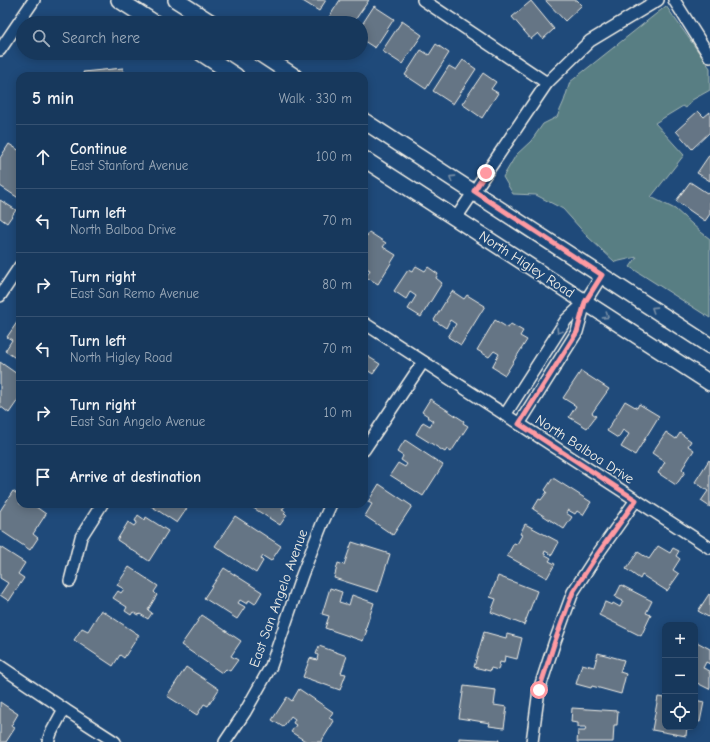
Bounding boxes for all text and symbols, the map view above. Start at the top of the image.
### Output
search box [16,16,368,60]
icon: search [30,27,52,49]
text: Search here [62,29,140,47]
text: 5 min [32,89,74,108]
text: Walk · 330 m [279,91,352,106]
text: Continue [70,140,127,158]
icon: ahead [32,146,54,168]
text: 100 m [316,149,352,164]
text: East Stanford Avenue [70,158,188,173]
route end [477,164,495,182]
one-way arrow [449,175,456,182]
text: Turn left [70,204,126,222]
icon: left [32,210,54,232]
text: 70 m [323,213,352,228]
text: North Balboa Drive [70,222,176,237]
street label: North Higley Road [476,227,578,302]
text: Turn right [70,268,136,286]
icon: right [32,274,54,296]
text: 80 m [322,277,352,292]
text: East San Remo Avenue [70,286,199,301]
one-way arrow [651,307,658,314]
one-way arrow [602,311,609,319]
one-way arrow [556,327,564,334]
text: Turn left [70,332,126,350]
icon: left [32,338,54,360]
text: 70 m [323,341,352,356]
text: North Higley Road [70,350,172,365]
text: Turn right [70,396,136,414]
icon: right [32,402,54,424]
text: 10 m [324,405,352,420]
street label: North Balboa Drive [532,411,637,488]
text: East San Angelo Avenue [70,414,205,429]
icon: arrive [32,466,54,488]
text: Arrive at destination [70,468,201,486]
street label: East San Angelo Avenue [246,527,311,670]
map controls [662,622,698,730]
button: + [662,622,698,658]
button: − [662,658,698,694]
route start [530,681,548,699]
button: locate [662,694,698,730]

